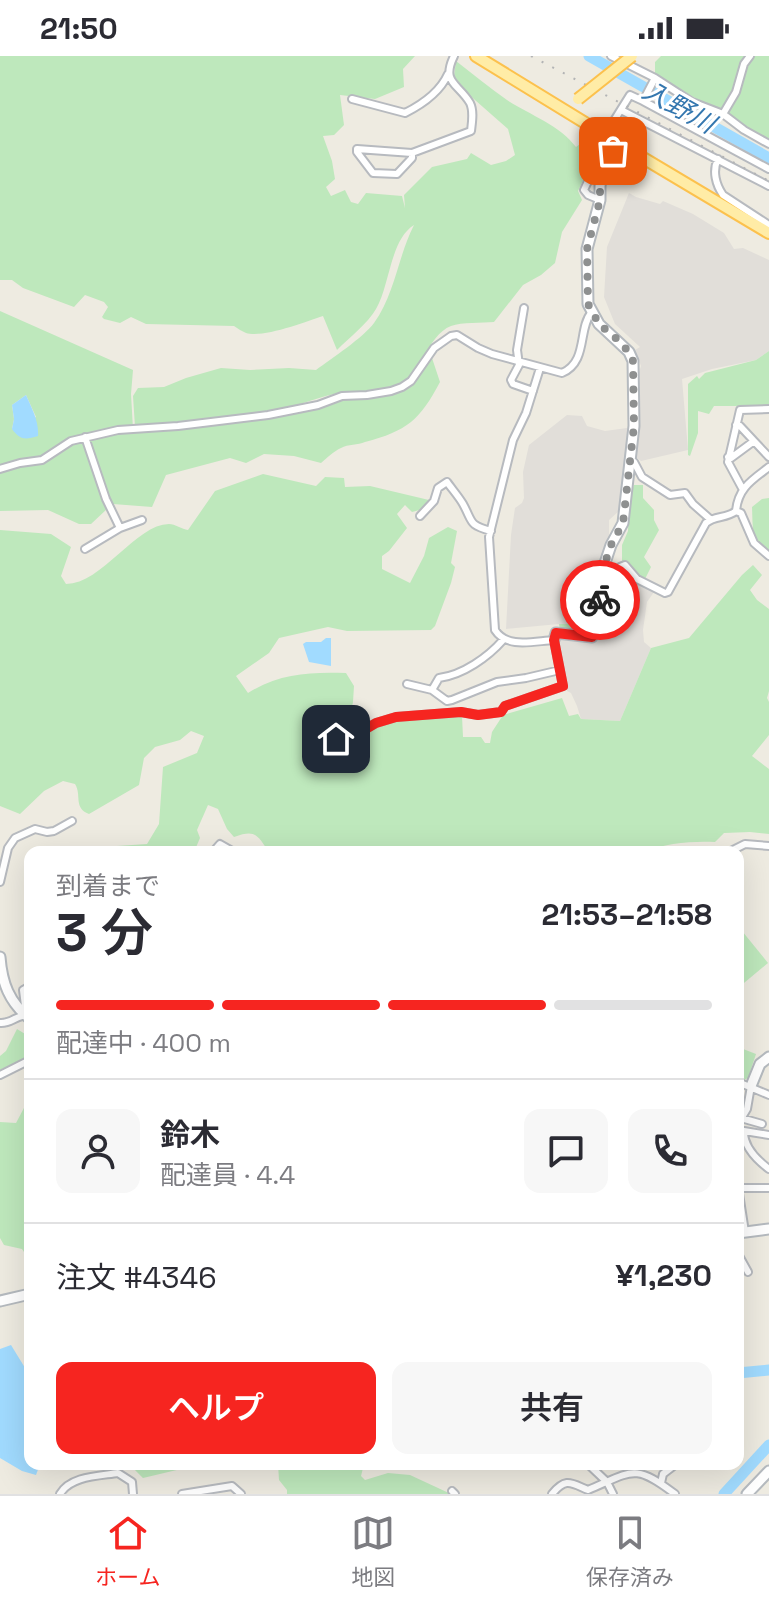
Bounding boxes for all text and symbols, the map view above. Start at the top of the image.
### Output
text: 21:50 [40,9,118,48]
water label: 入野川 [637,73,724,142]
pin [579,117,647,185]
icon: bag [591,129,635,173]
courier [560,560,640,640]
icon: bike [578,578,622,622]
pin [302,705,370,773]
icon: home [314,717,358,761]
text: 到着まで [56,869,160,903]
text: 21:53–21:58 [542,895,712,934]
text: 3 分 [56,900,153,966]
text: 配達中 · 400 m [56,1026,231,1060]
button: person [56,1109,140,1193]
button: chat [524,1109,608,1193]
button: phone [628,1109,712,1193]
text: 鈴木 [160,1115,220,1154]
text: 配達員 · 4.4 [160,1158,295,1192]
text: ¥1,230 [616,1256,712,1295]
text: 注文 #4346 [56,1258,217,1297]
button: ヘルプ [56,1362,376,1454]
button: 共有 [392,1362,712,1454]
tab: ホーム [95,1511,161,1591]
tab: 地図 [351,1511,395,1591]
tab: 保存済み [586,1511,674,1591]

